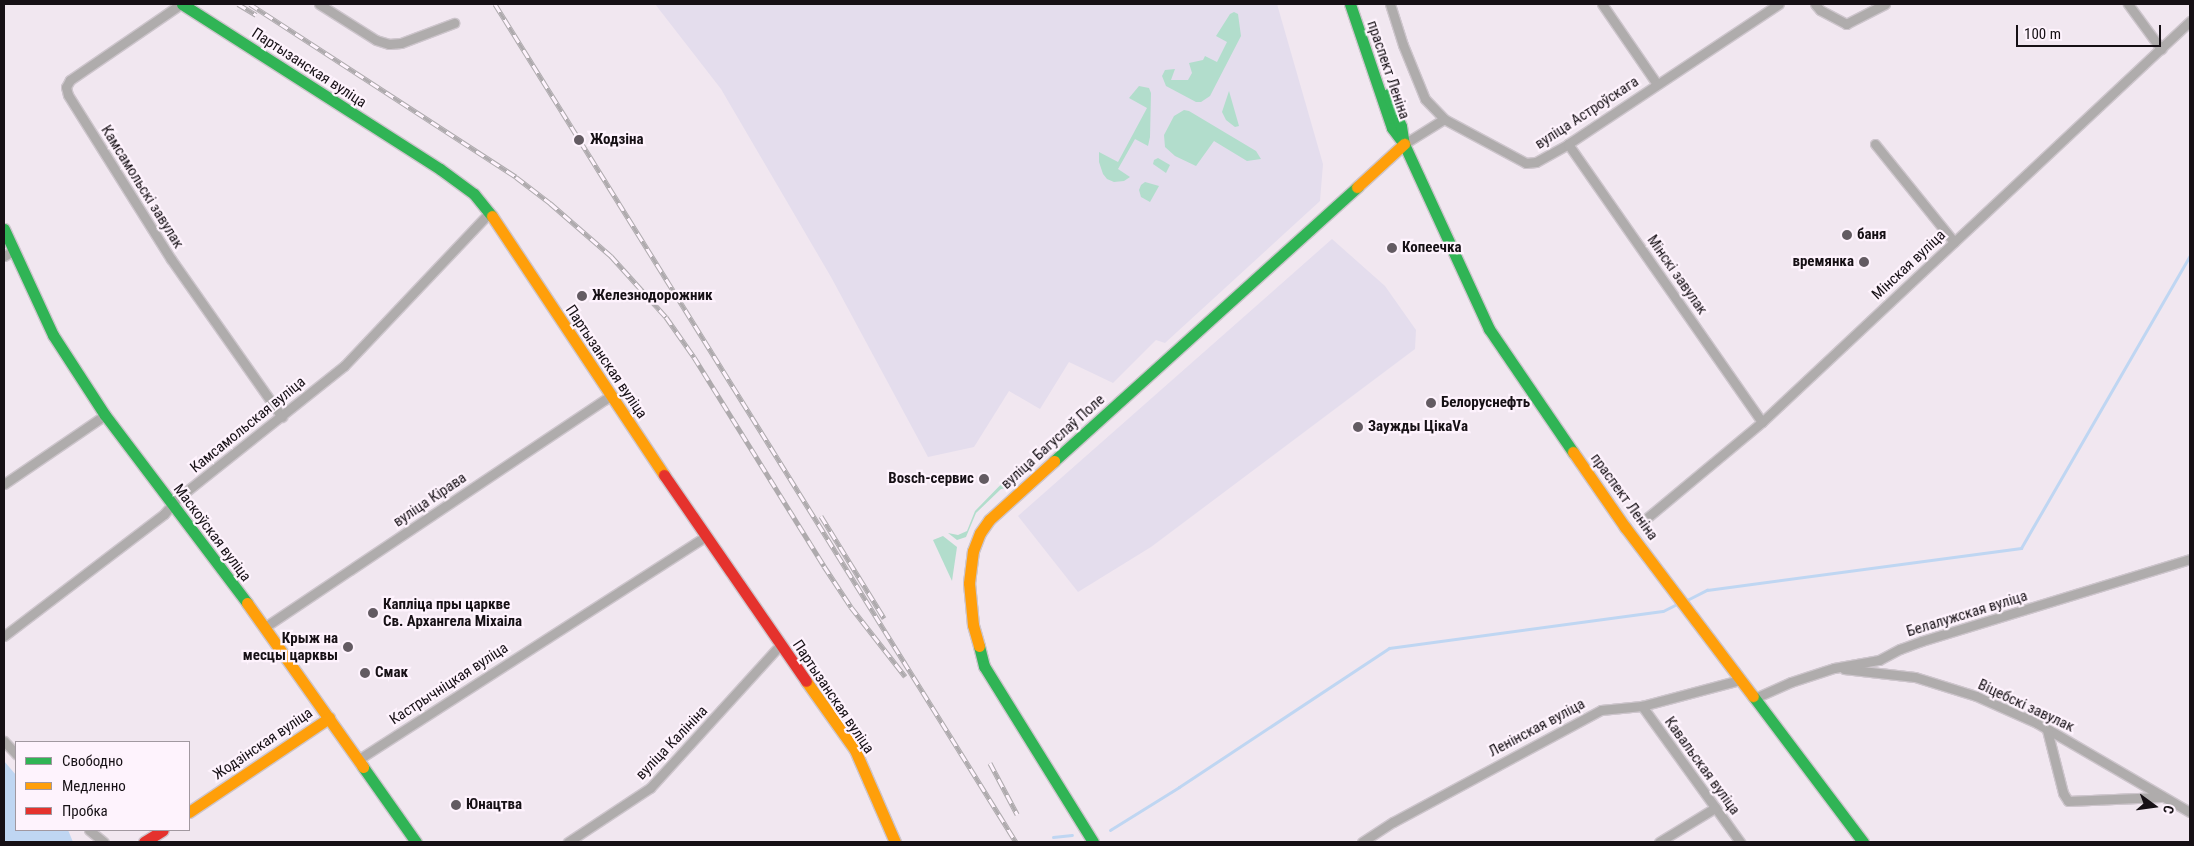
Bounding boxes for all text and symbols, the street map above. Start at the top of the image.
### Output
scale bar [2019,15,2164,47]
street label: праспект Леніна [1363,18,1413,122]
street label: Партызанская вуліца [248,24,370,112]
text: 100 m [2024,25,2061,43]
street label: вуліца Астроўскага [1532,73,1642,153]
street label: Камсамольскі завулак [97,122,187,252]
place label: Жодзіна [590,131,644,149]
marker: Жодзіна [572,133,586,147]
place label: баня [1857,226,1886,244]
street label: Мінская вуліца [1868,226,1950,304]
marker: баня [1841,229,1853,241]
street label: Мінскі завулак [1643,232,1711,318]
place label: Копеечка [1402,239,1462,257]
marker: Копеечка [1386,242,1398,254]
place label: времянка [1792,253,1854,271]
marker: времянка [1858,256,1870,268]
place label: Железнодорожник [592,287,713,305]
marker: Железнодорожник [576,290,588,302]
street label: Партызанская вуліца [561,302,651,422]
street label: Камсамольская вуліца [187,373,309,477]
street label: вуліца Багуслаў Поле [998,391,1108,493]
place label: Белоруснефть [1441,394,1530,412]
marker: Белоруснефть [1425,397,1437,409]
place label: Заужды ЦікаVа [1368,418,1468,436]
marker: Заужды ЦікаVа [1352,421,1364,433]
street label: праспект Леніна [1586,450,1662,544]
street label: вуліца Кірава [390,469,470,531]
place label: Bosch-сервис [888,470,974,488]
marker: Bosch-сервис [978,473,990,485]
street label: Маскоўская вуліца [169,481,255,585]
street label: Белалужская вуліца [1904,587,2030,641]
place label: Капліца пры царкве Св. Архангела Міхаіла [383,595,522,630]
marker: Капліца пры царкве Св. Архангела Міхаіла [367,607,379,619]
place label: Крыж на месцы царквы [243,629,338,664]
street label: Партызанская вуліца [788,637,878,757]
street label: Кастрычніцкая вуліца [387,639,511,729]
marker: Крыж на месцы царквы [342,641,354,653]
place label: Смак [375,664,408,682]
marker: Смак [359,667,371,679]
street label: Віцебскі завулак [1975,676,2077,736]
street label: Ленінская вуліца [1486,695,1588,761]
street label: вуліца Калініна [632,702,712,784]
street label: Жодзінская вуліца [210,704,316,784]
street label: Кавальская вуліца [1660,713,1744,819]
legend [15,741,190,831]
text: Свободно [62,752,123,770]
text: Медленно [62,777,126,795]
north arrow [2129,781,2179,831]
place label: Юнацтва [466,796,522,814]
marker: Юнацтва [450,799,462,811]
text: Пробка [62,802,108,820]
text: С [2160,804,2177,815]

